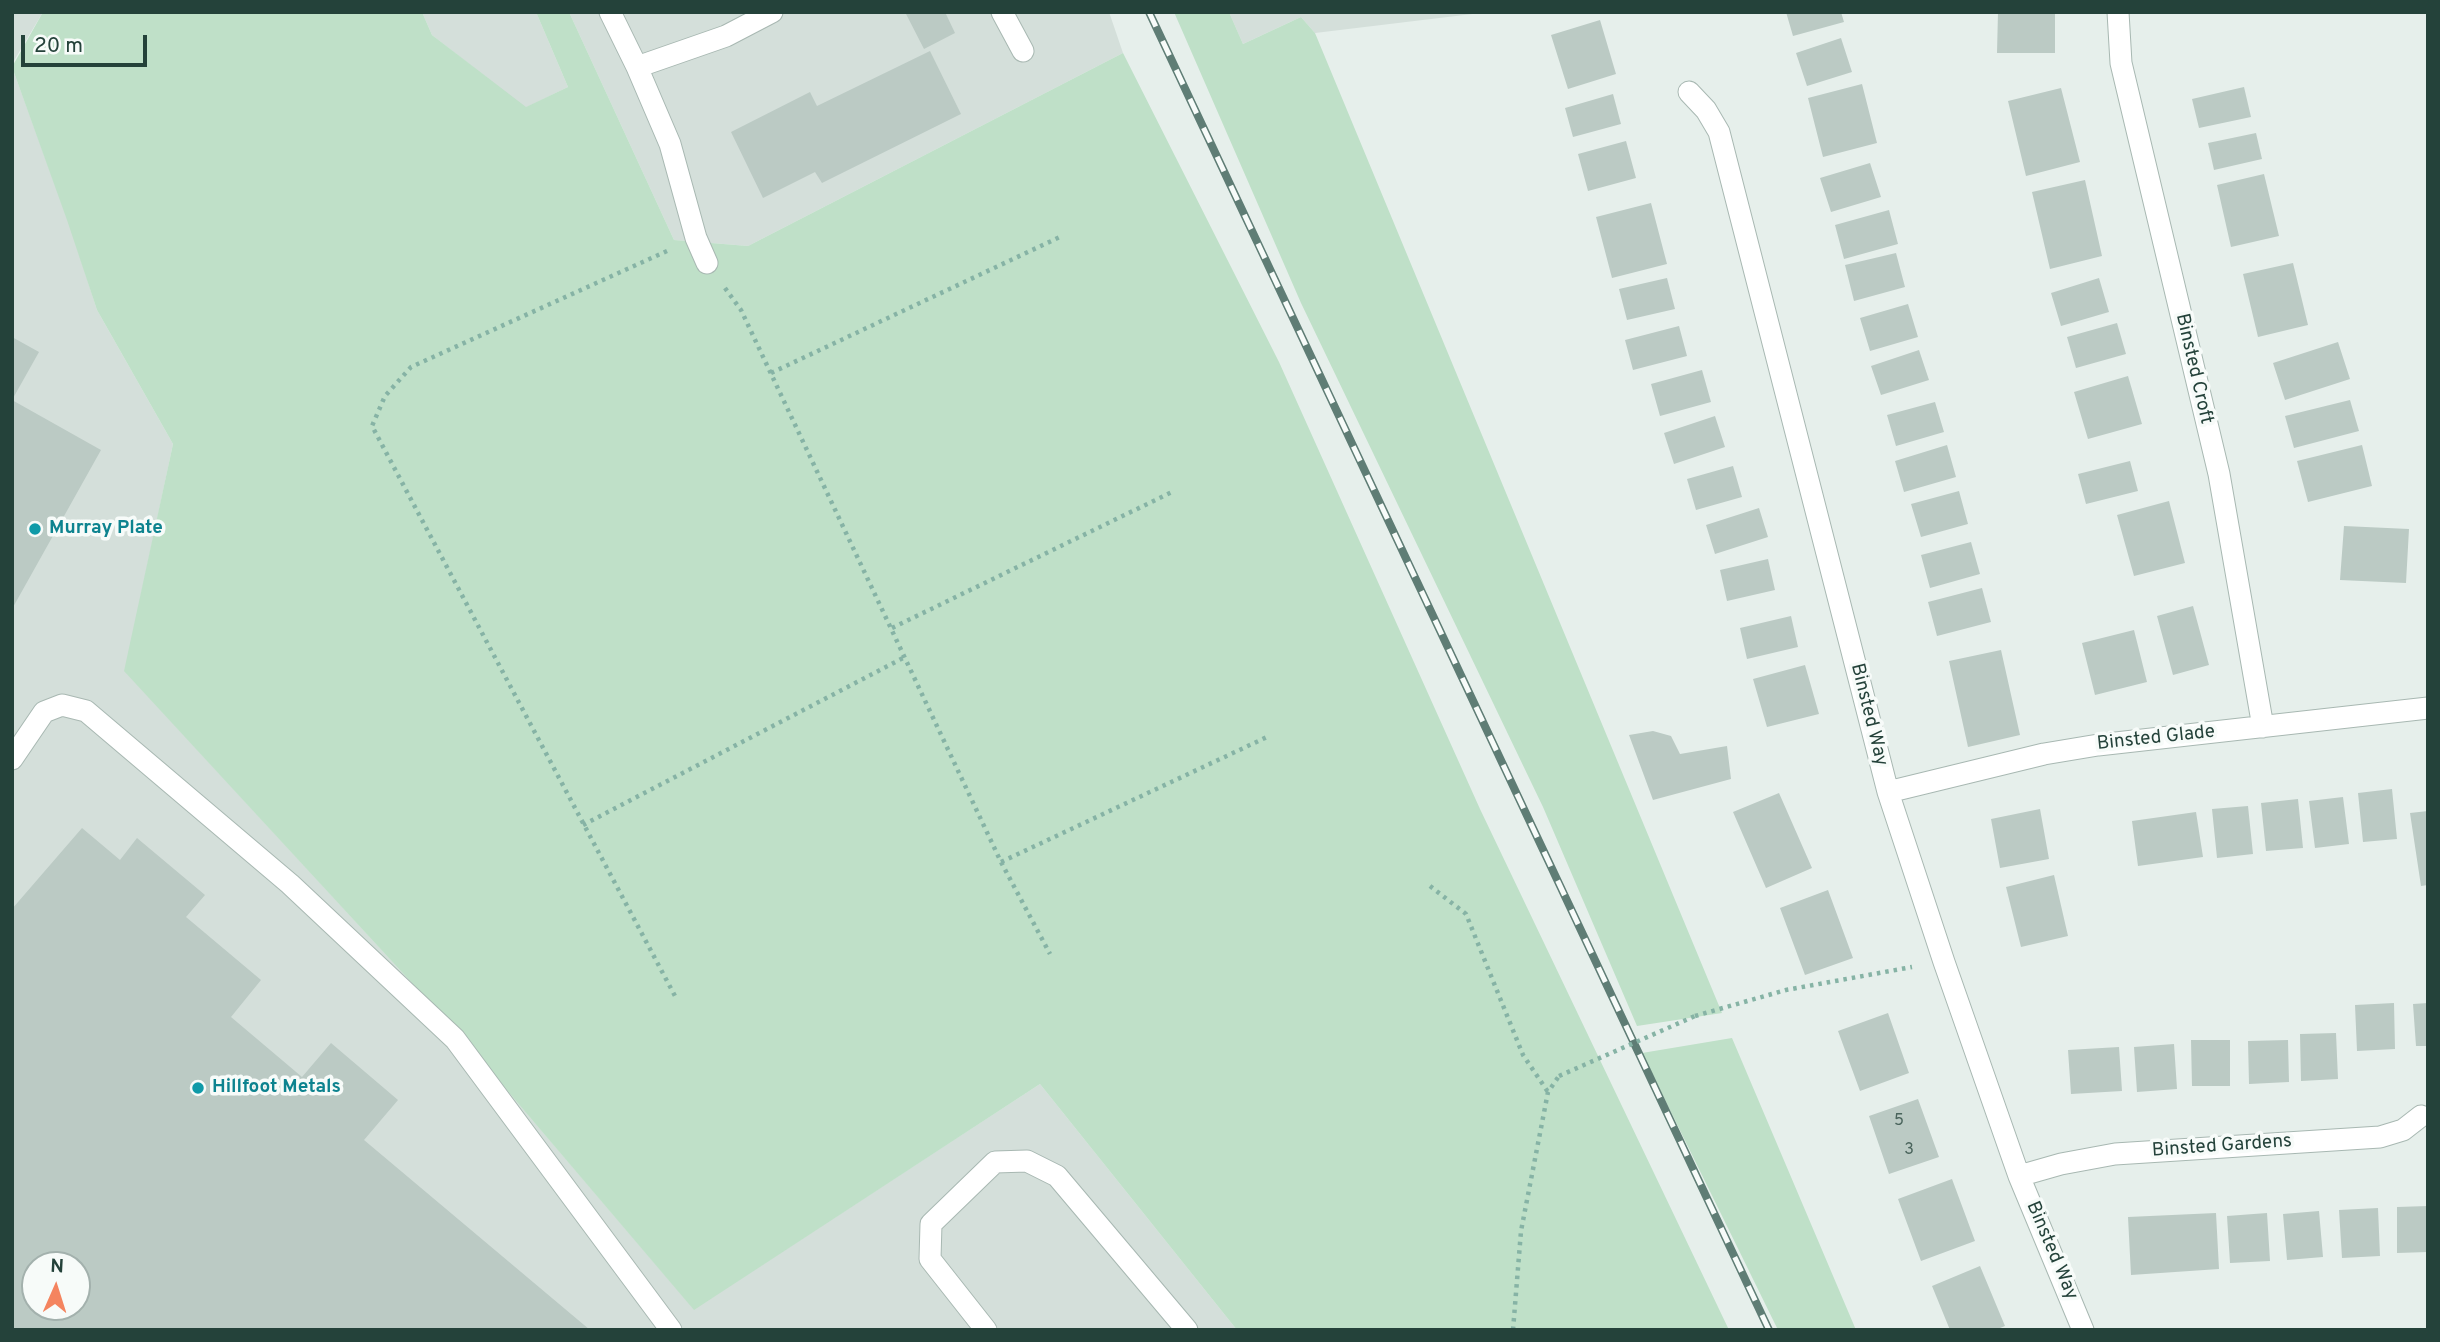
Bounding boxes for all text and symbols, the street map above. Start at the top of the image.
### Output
scale bar [24,21,150,65]
text: 20 m [34,33,83,60]
street label: Binsted Croft [2169,312,2217,426]
place label: Murray Plate [49,518,163,540]
marker: Murray Plate [27,521,43,537]
street label: Binsted Way [1844,661,1892,769]
street label: Binsted Glade [2096,721,2216,757]
place label: Hillfoot Metals [212,1077,341,1099]
marker: Hillfoot Metals [190,1080,206,1096]
house number: 5 [1894,1112,1904,1132]
street label: Binsted Gardens [2151,1131,2293,1163]
house number: 3 [1904,1141,1914,1161]
street label: Binsted Way [2020,1198,2082,1304]
north arrow [21,1251,91,1321]
text: N [50,1255,64,1279]

